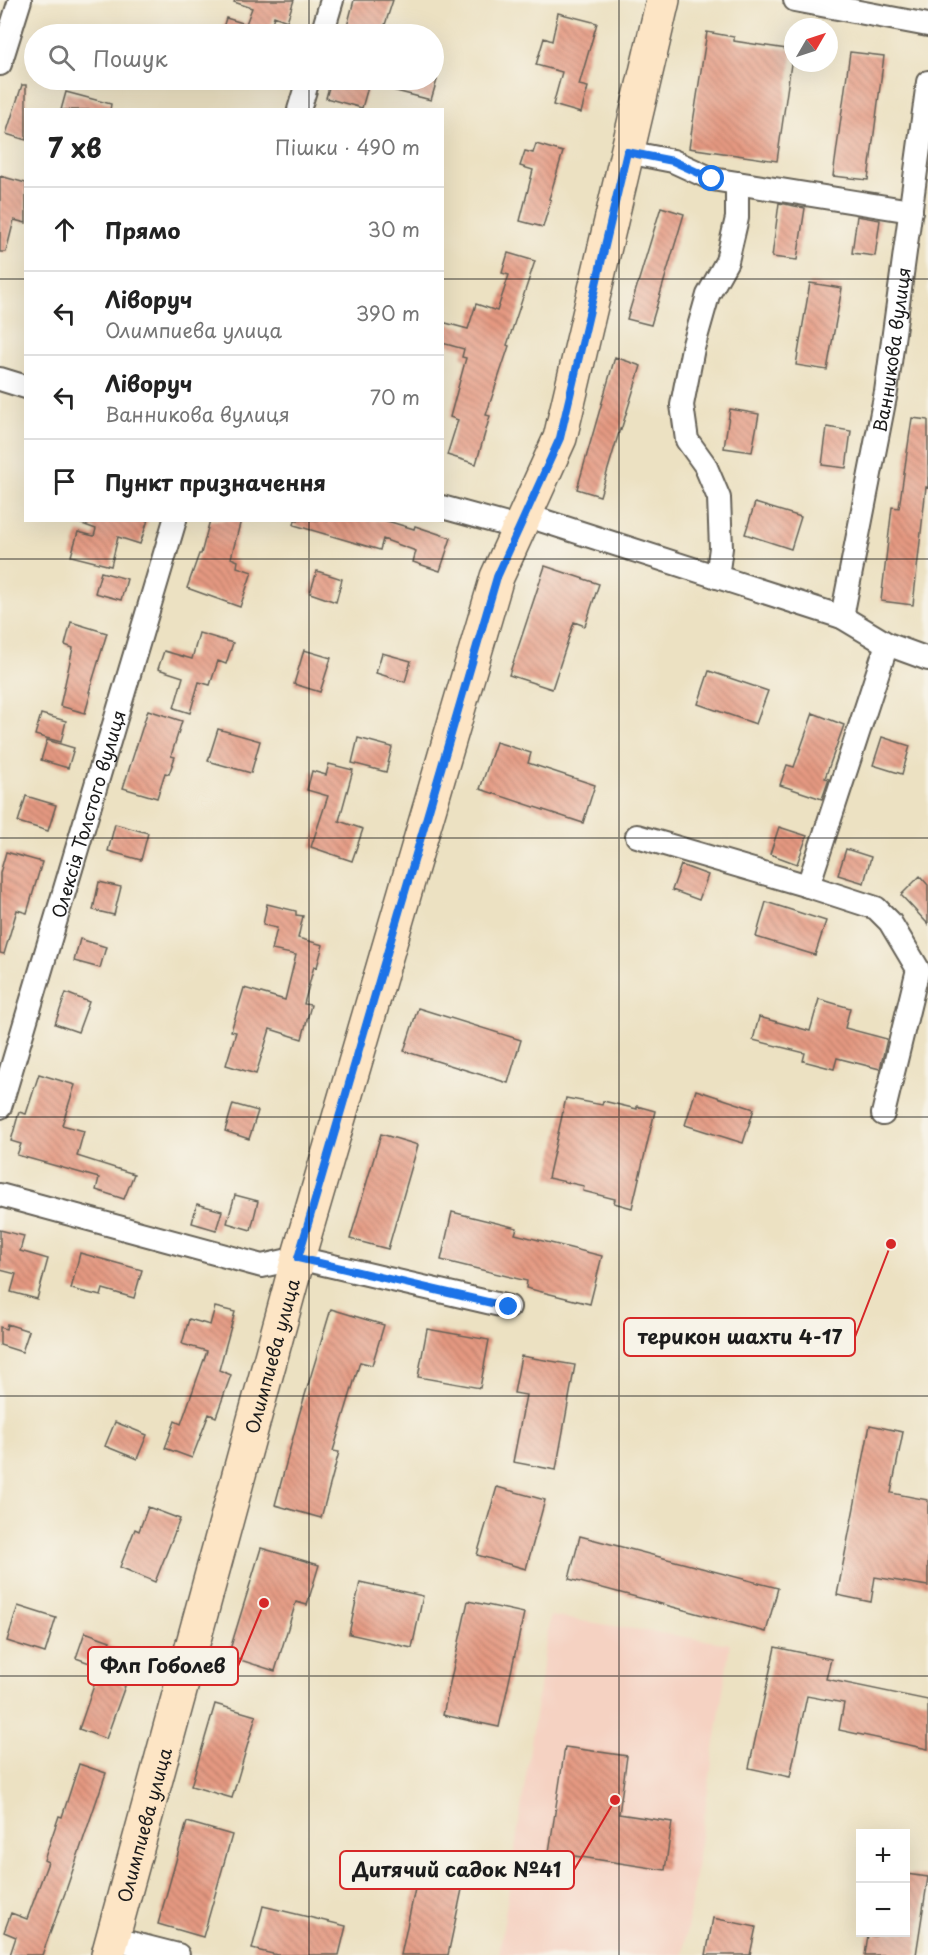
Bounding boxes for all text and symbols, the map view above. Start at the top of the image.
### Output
north arrow [784,18,838,72]
search box [24,24,444,90]
icon: search [45,41,78,74]
text: Пошук [93,41,168,74]
text: 7 хв [48,128,102,167]
text: Пішки · 490 m [275,132,420,162]
route start [698,165,724,191]
icon: ahead [48,213,81,246]
text: Прямо [105,213,180,246]
text: 30 m [367,214,420,244]
street label: Ванникова вулиця [865,265,916,434]
text: Ліворуч [105,282,192,315]
icon: left [48,297,81,330]
text: 390 m [356,298,420,328]
text: Олимпиева улица [105,315,282,345]
text: Ліворуч [105,366,192,399]
icon: left [48,381,81,414]
text: 70 m [370,382,420,412]
text: Ванникова вулиця [105,399,290,429]
icon: arrive [48,465,81,498]
text: Пункт призначення [105,465,326,498]
street label: Олексія Толстого вулиця [44,706,131,921]
street label: Олимпиева улица [237,1275,305,1436]
route end [495,1293,521,1319]
callout: терикон шахти 4-17 [624,1318,855,1356]
text: терикон шахти 4-17 [637,1321,843,1351]
callout: Флп Гоболев [88,1647,238,1685]
text: Флп Гоболев [100,1650,226,1680]
street label: Олимпиева улица [110,1744,178,1905]
map controls [856,1829,910,1937]
button: + [856,1829,910,1883]
callout: Дитячий садок №41 [340,1851,574,1889]
text: Дитячий садок №41 [352,1854,561,1884]
button: − [856,1883,910,1937]

